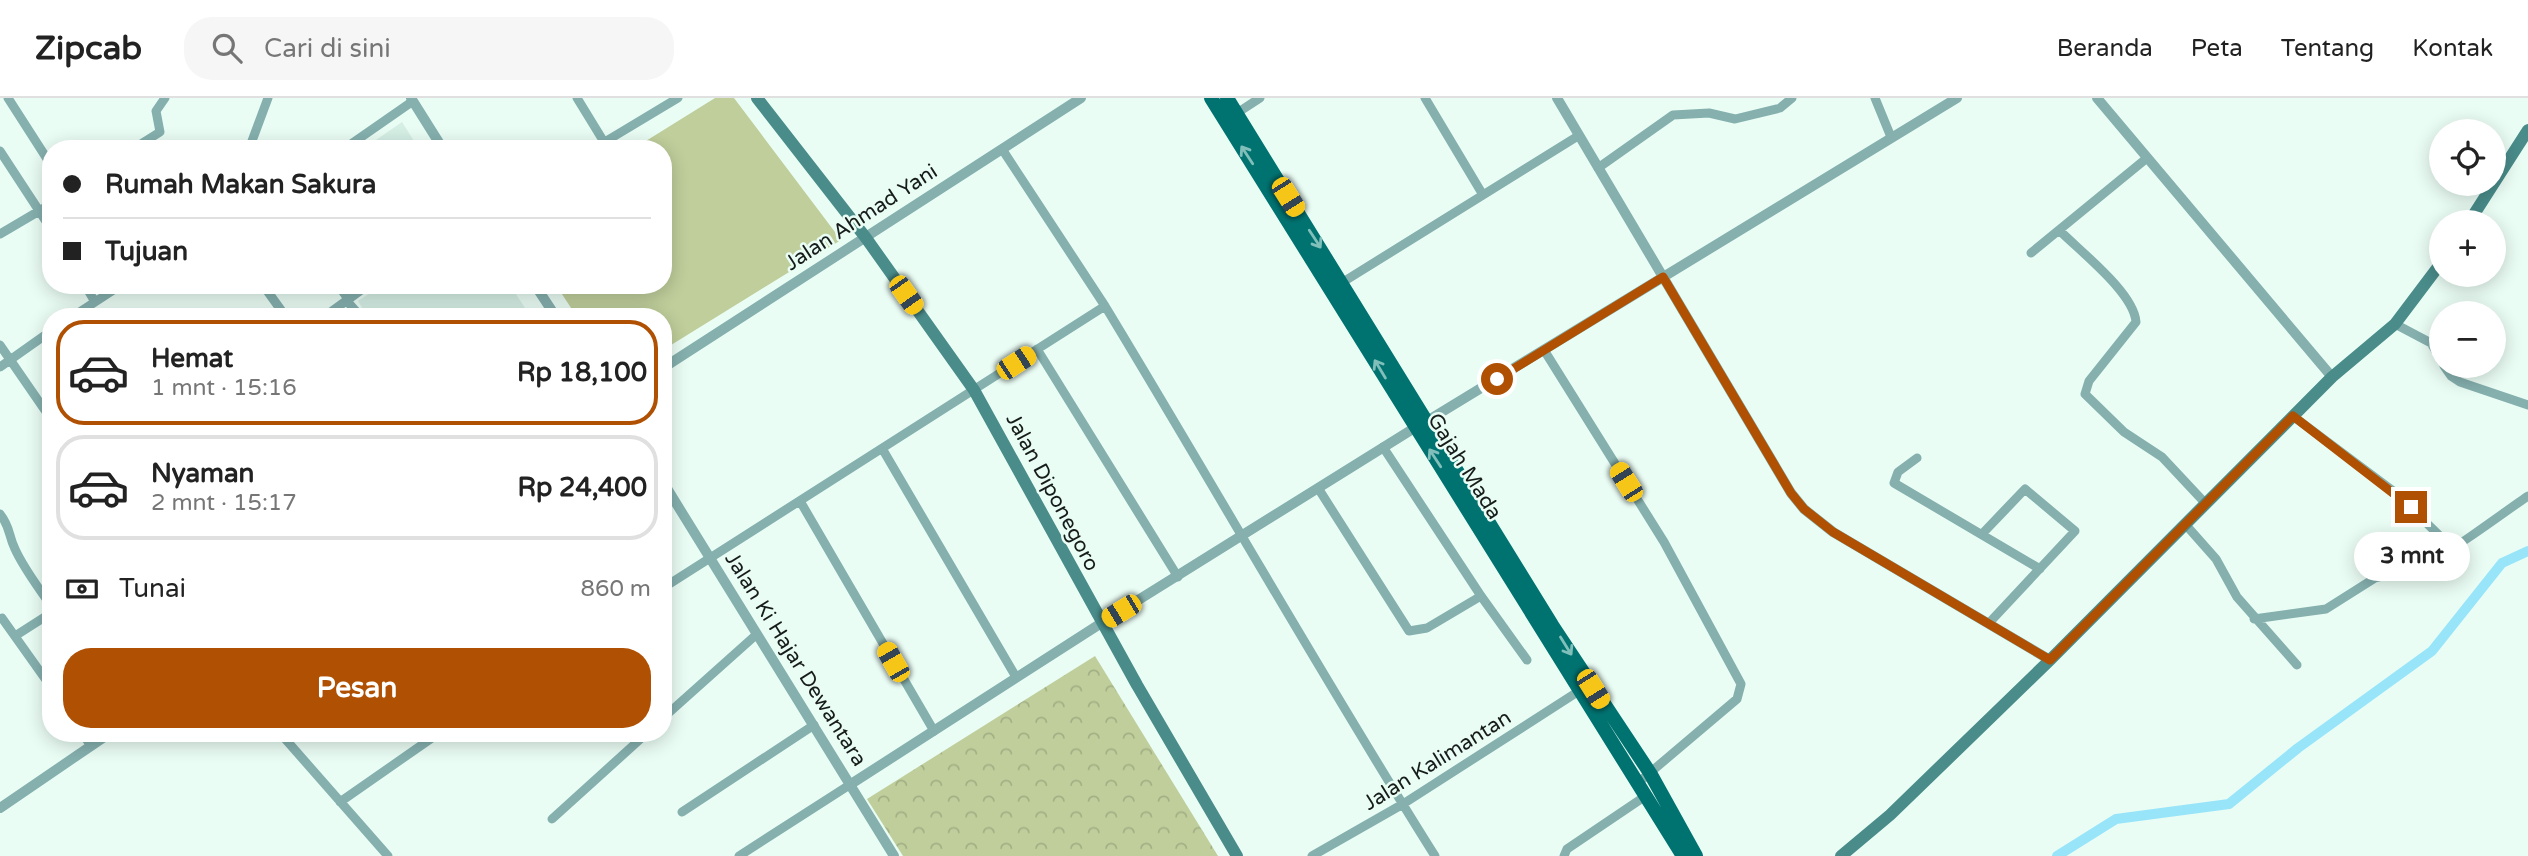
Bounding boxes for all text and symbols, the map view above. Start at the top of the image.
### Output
search box [184,17,674,80]
text: Zipcab [35,29,142,68]
icon: search [208,29,246,67]
text: Cari di sini [264,33,391,64]
text: Beranda [2057,34,2153,63]
text: Peta [2191,34,2243,63]
text: Tentang [2281,34,2374,63]
text: Kontak [2412,34,2493,63]
map controls [2429,119,2506,378]
button: locate [2429,119,2506,196]
one-way arrow [1240,146,1255,165]
street label: Jalan Ahmad Yani [780,159,942,276]
text: Rumah Makan Sakura [105,169,376,200]
car [1268,174,1309,220]
button: + [2429,210,2506,287]
one-way arrow [1308,229,1323,248]
text: Tujuan [105,236,188,267]
car [886,272,927,318]
button: − [2429,301,2506,378]
icon: car [67,341,130,404]
text: Hemat [151,343,233,374]
car [993,343,1040,383]
text: Rp 18,100 [517,357,647,388]
one-way arrow [1372,360,1386,380]
route start [1481,363,1513,395]
text: 1 mnt · 15:16 [151,374,297,402]
street label: Jalan Diponegoro [1000,409,1105,575]
street label: Gajah Mada [1422,409,1507,524]
one-way arrow [1428,449,1443,468]
icon: car [67,456,130,519]
text: Nyaman [151,458,254,489]
car [1606,459,1647,505]
text: Rp 24,400 [517,472,647,503]
text: 2 mnt · 15:17 [151,489,297,517]
route end [2395,491,2427,523]
callout: 3 mnt [2353,532,2469,580]
text: 3 mnt [2380,542,2444,570]
street label: Jalan Ki Hajar Dewantara [719,548,872,771]
icon: cash [63,570,101,608]
text: Tunai [119,573,186,604]
text: 860 m [581,575,651,603]
car [1098,591,1145,631]
one-way arrow [1559,635,1573,655]
car [874,639,913,685]
button: Pesan [63,648,651,728]
car [1573,666,1614,712]
street label: Jalan Kalimantan [1359,705,1516,816]

